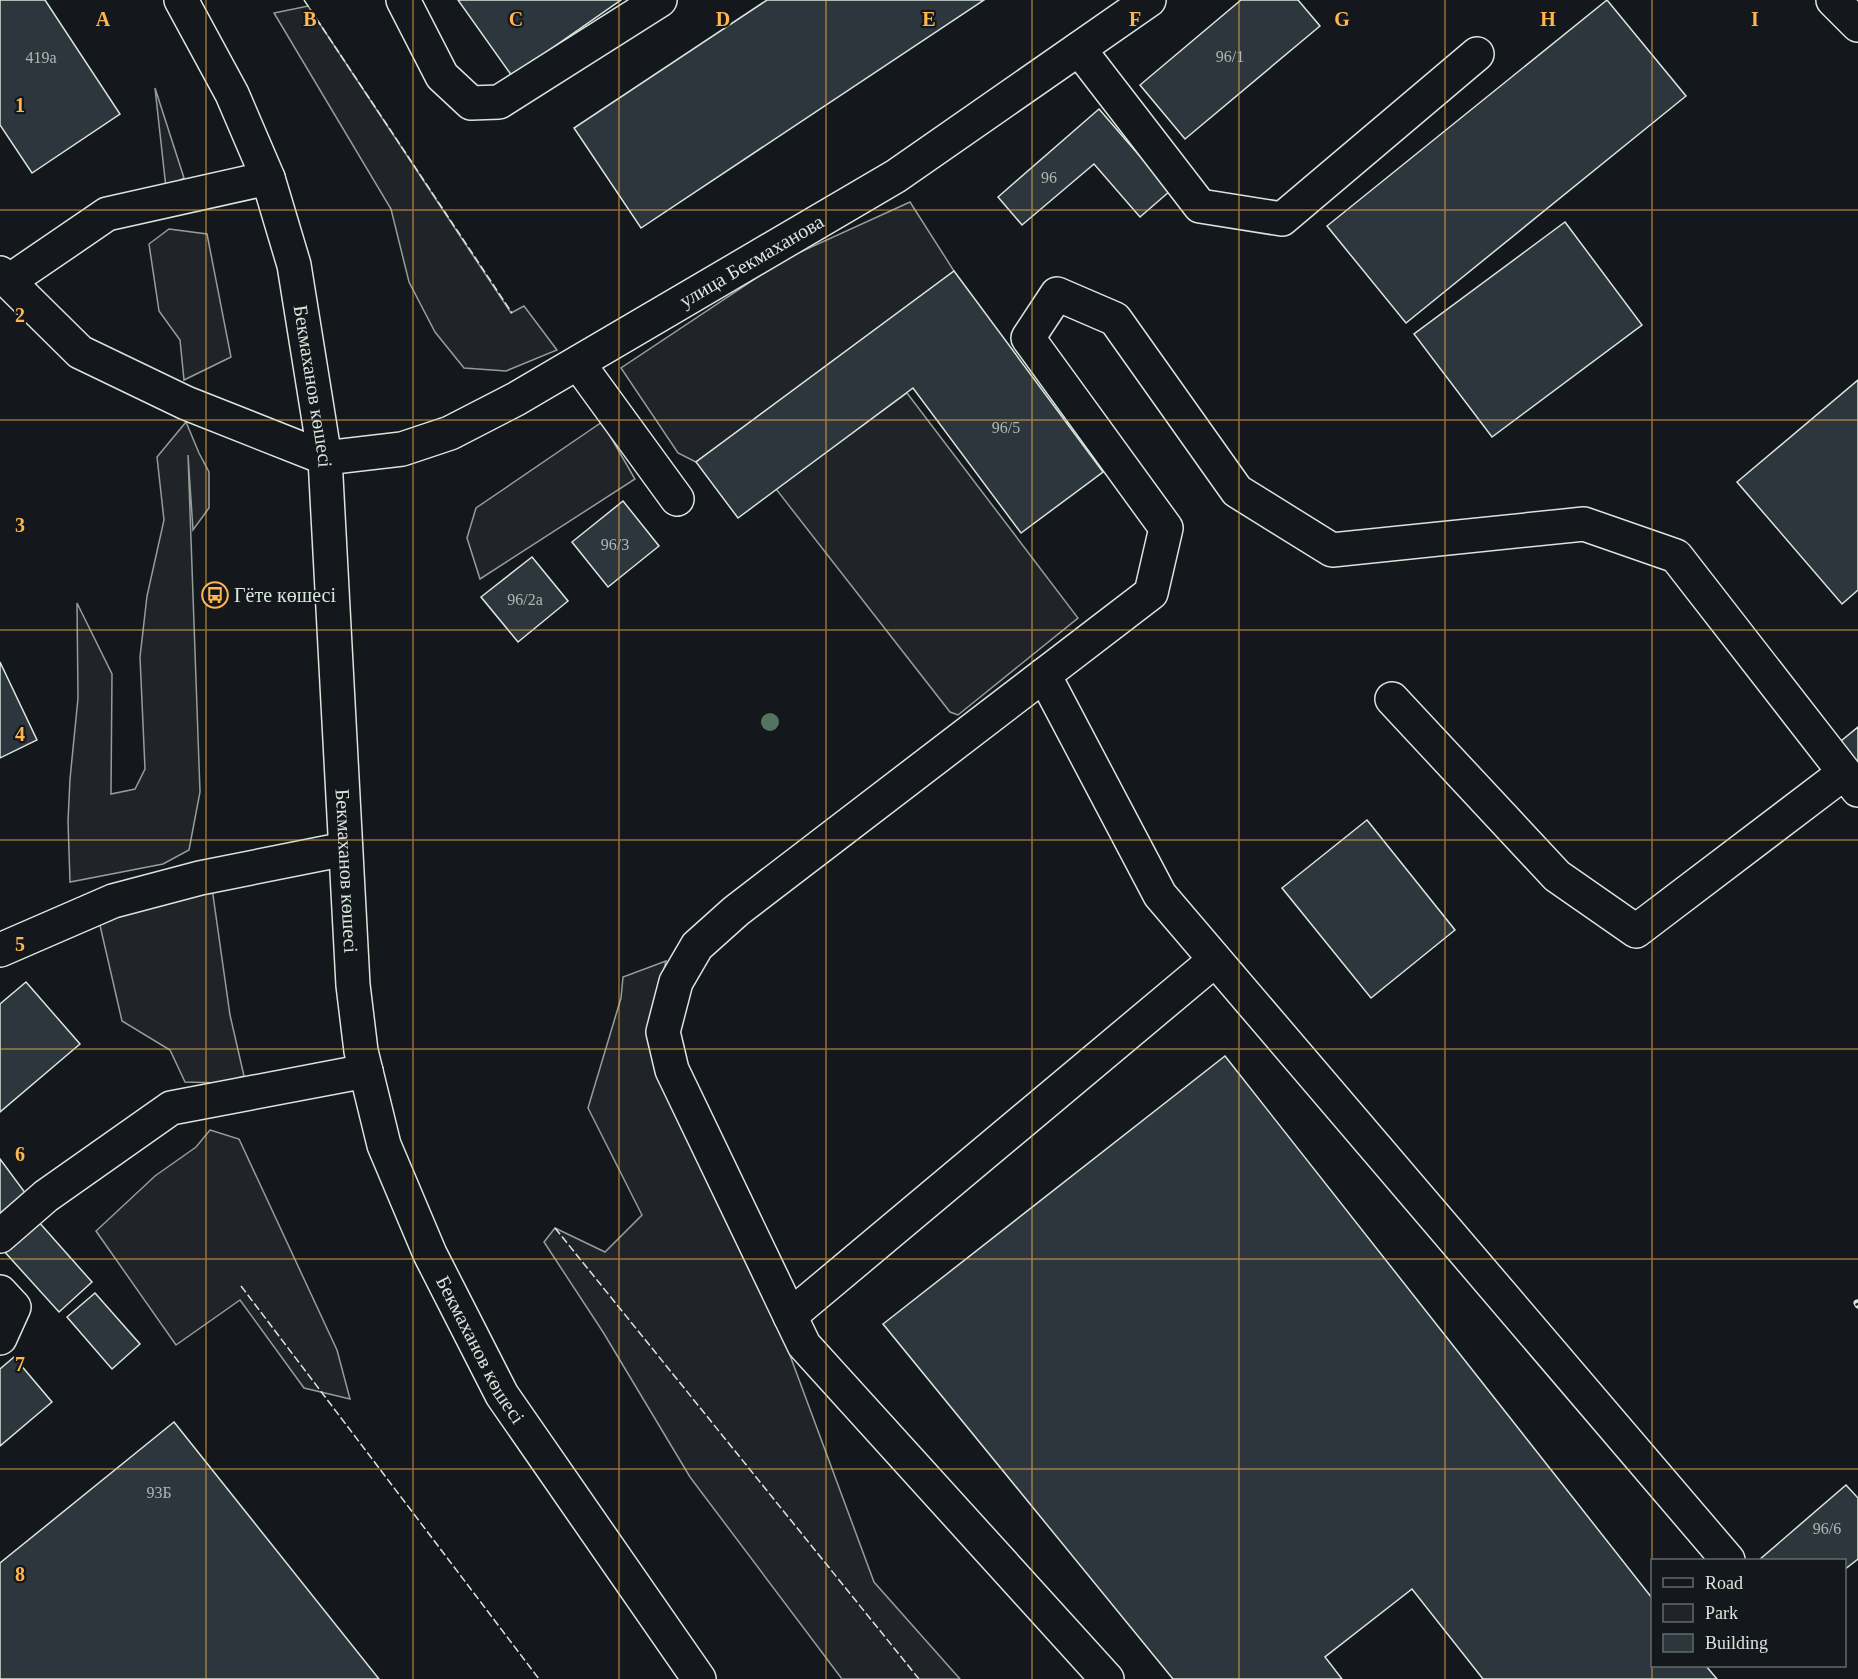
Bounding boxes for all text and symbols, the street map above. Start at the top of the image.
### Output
text: A [96,8,111,30]
text: B [303,8,317,30]
text: C [509,8,523,30]
text: D [716,8,730,30]
text: E [922,8,936,30]
text: F [1129,8,1141,30]
text: G [1334,8,1350,30]
text: H [1540,8,1556,30]
text: I [1751,8,1759,30]
house number: 96/1 [1216,48,1244,65]
house number: 419а [25,49,57,66]
text: 1 [15,94,25,116]
house number: 96 [1041,169,1057,186]
street label: улица Бекмаханова [676,210,828,312]
street label: Бекмаханов көшесі [290,303,337,469]
text: 2 [15,304,25,326]
house number: 96/5 [992,419,1020,436]
text: 3 [15,514,25,536]
house number: 96/3 [601,536,629,553]
bus stop icon: Гёте көшесі [200,580,230,610]
place label: Гёте көшесі [234,584,336,606]
house number: 96/2а [507,591,543,608]
text: 4 [15,723,25,745]
street label: Бекмаханов көшесі [332,788,362,954]
text: 5 [15,933,25,955]
text: 6 [15,1143,25,1165]
street label: Бекмаханов көшесі [432,1272,529,1428]
text: 7 [15,1353,25,1375]
house number: 93Б [146,1484,172,1501]
house number: 96/6 [1813,1520,1841,1537]
legend [1651,1559,1846,1667]
text: 8 [15,1563,25,1585]
text: Road [1705,1573,1743,1593]
text: Park [1705,1603,1738,1623]
text: Building [1705,1633,1768,1653]

